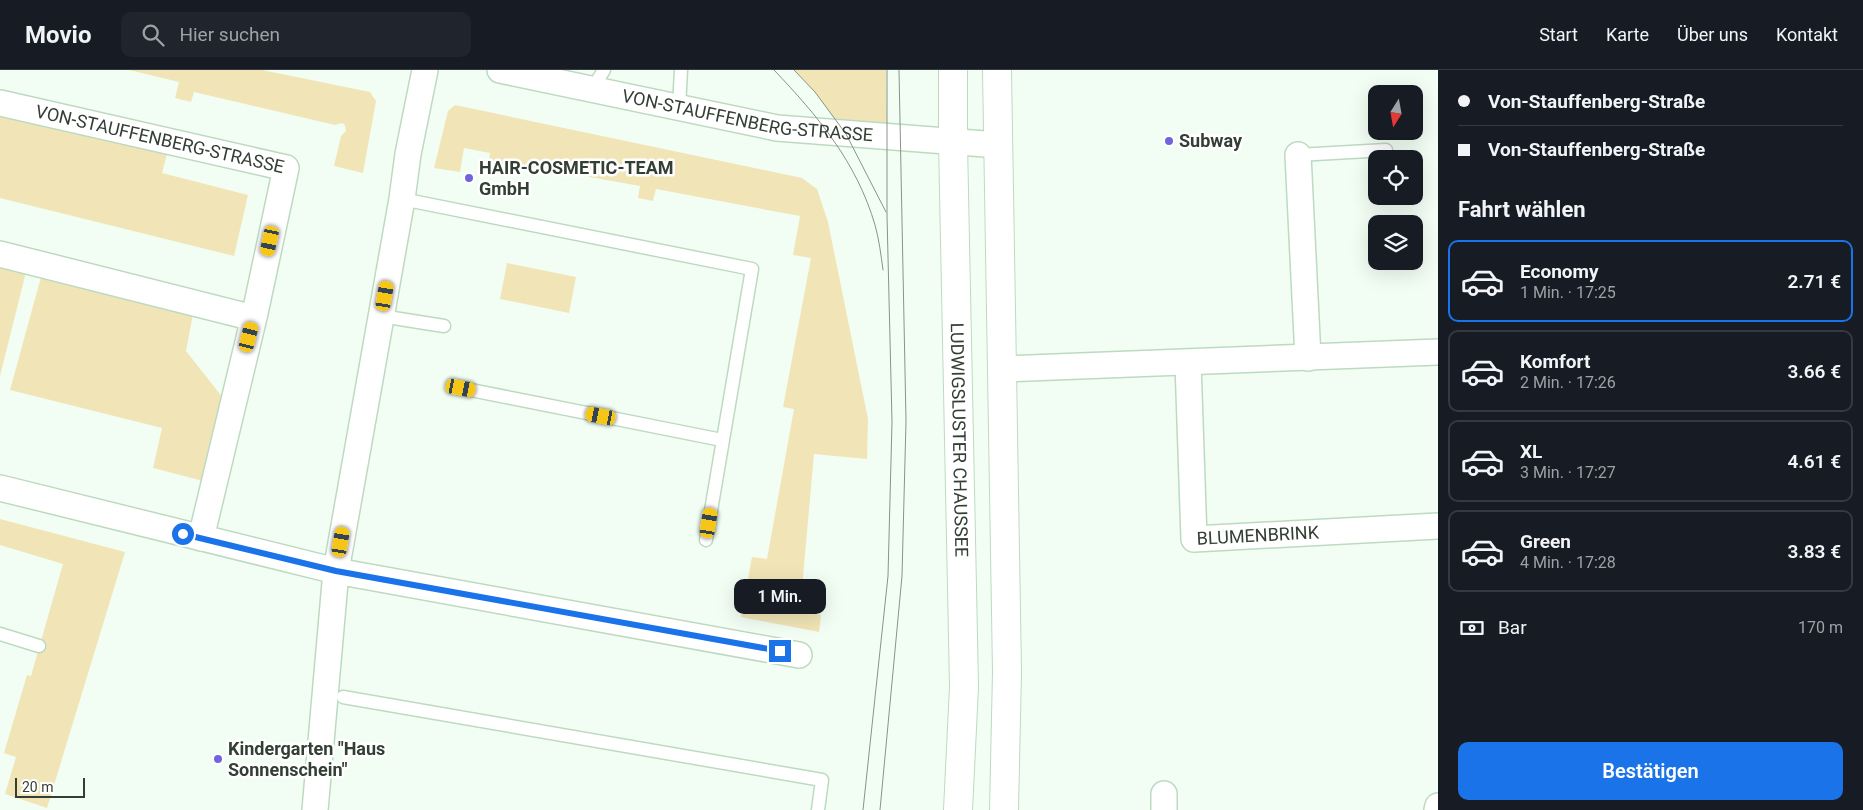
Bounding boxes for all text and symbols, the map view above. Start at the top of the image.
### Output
search box [121,12,471,57]
text: Movio [25,21,91,49]
icon: search [139,21,167,49]
text: Hier suchen [179,23,280,46]
text: Start [1539,24,1578,45]
text: Karte [1606,24,1649,45]
text: Über uns [1677,24,1748,45]
text: Kontakt [1776,24,1838,45]
street label: VON-STAUFFENBERG-STRASSE [620,85,874,145]
north arrow [1368,85,1422,140]
map controls [1368,85,1423,270]
text: Von-Stauffenberg-Straße [1488,90,1705,113]
street label: VON-STAUFFENBERG-STRASSE [34,100,286,177]
place label: Subway [1179,130,1243,151]
marker: Subway [1163,135,1175,147]
text: Von-Stauffenberg-Straße [1488,138,1705,161]
button: locate [1368,150,1423,205]
place label: HAIR-COSMETIC-TEAM GmbH [479,157,674,199]
marker: HAIR-COSMETIC-TEAM GmbH [463,172,475,184]
text: Fahrt wählen [1458,197,1586,222]
button: layers [1368,215,1423,270]
car [259,225,280,257]
icon: car [1460,259,1505,304]
text: Economy [1520,260,1599,283]
text: 2.71 € [1787,270,1841,293]
car [375,280,394,312]
text: 1 Min. · 17:25 [1520,283,1616,302]
car [238,321,259,353]
street label: LUDWIGSLUSTER CHAUSSEE [947,322,972,557]
icon: car [1460,349,1505,394]
text: Komfort [1520,350,1590,373]
text: 3.66 € [1787,360,1841,383]
text: 2 Min. · 17:26 [1520,373,1616,392]
car [444,378,477,398]
car [584,406,617,426]
icon: car [1460,439,1505,484]
text: XL [1520,440,1542,463]
text: 4.61 € [1787,450,1841,473]
text: 3 Min. · 17:27 [1520,463,1616,482]
car [699,507,718,539]
street label: BLUMENBRINK [1196,521,1320,549]
route start [172,523,194,545]
car [331,526,350,558]
icon: car [1460,529,1505,574]
text: Green [1520,530,1571,553]
text: 3.83 € [1787,540,1841,563]
text: 4 Min. · 17:28 [1520,553,1616,572]
callout: 1 Min. [734,578,826,614]
text: 1 Min. [758,587,802,606]
icon: cash [1458,614,1486,642]
text: Bar [1498,616,1527,639]
text: 170 m [1798,618,1843,637]
route end [769,640,791,662]
place label: Kindergarten "Haus Sonnenschein" [228,738,385,780]
button: Bestätigen [1458,742,1843,800]
marker: Kindergarten "Haus Sonnenschein" [212,753,224,765]
scale bar [15,775,85,798]
text: 20 m [22,779,54,795]

